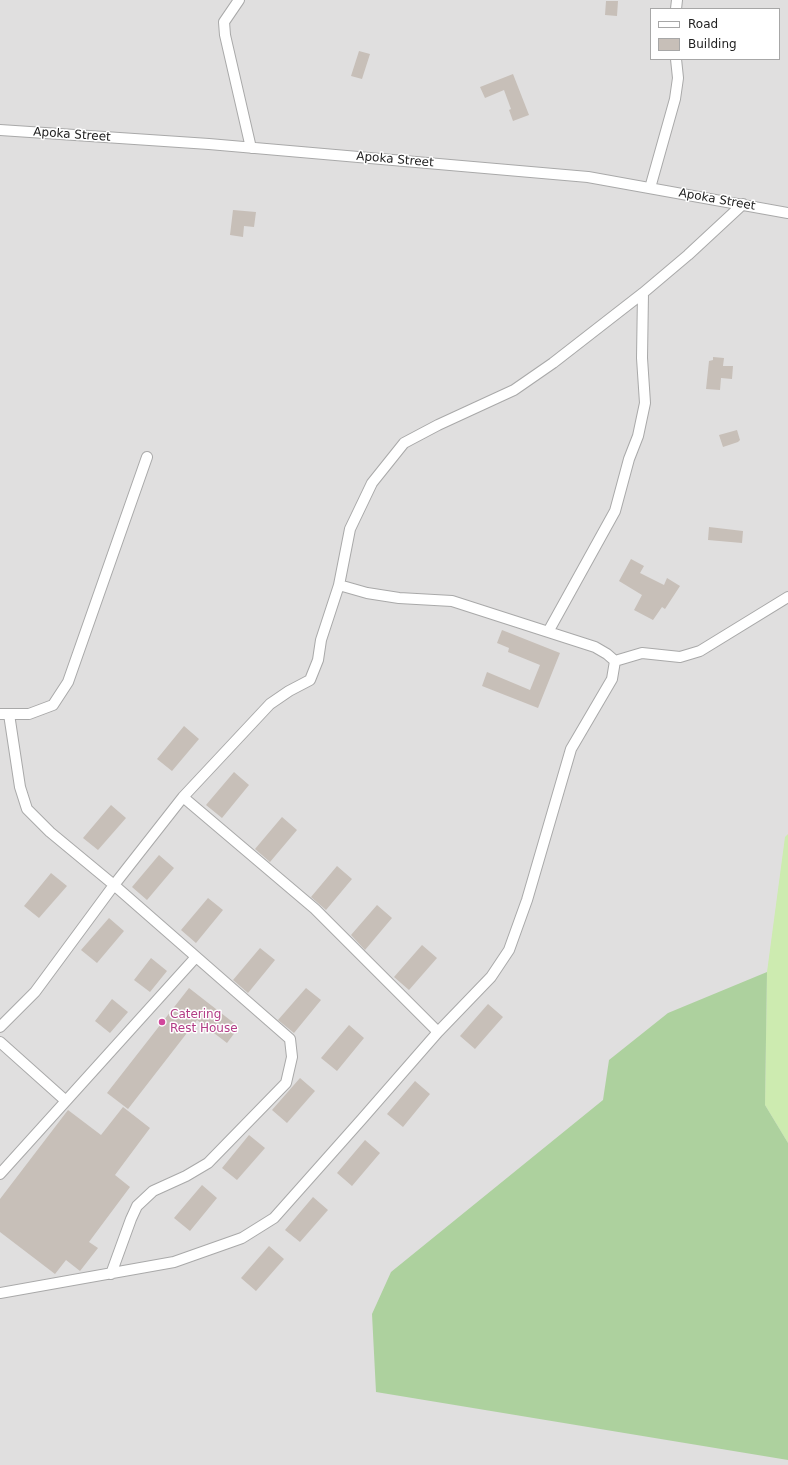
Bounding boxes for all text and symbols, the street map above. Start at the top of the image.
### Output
legend [650,8,780,60]
text: Road [688,17,718,31]
text: Building [688,37,737,51]
street label: Apoka Street [33,125,111,145]
street label: Apoka Street [356,149,434,171]
street label: Apoka Street [678,186,756,214]
place label: Catering Rest House [170,1008,238,1036]
marker: Catering Rest House [157,1017,167,1027]

